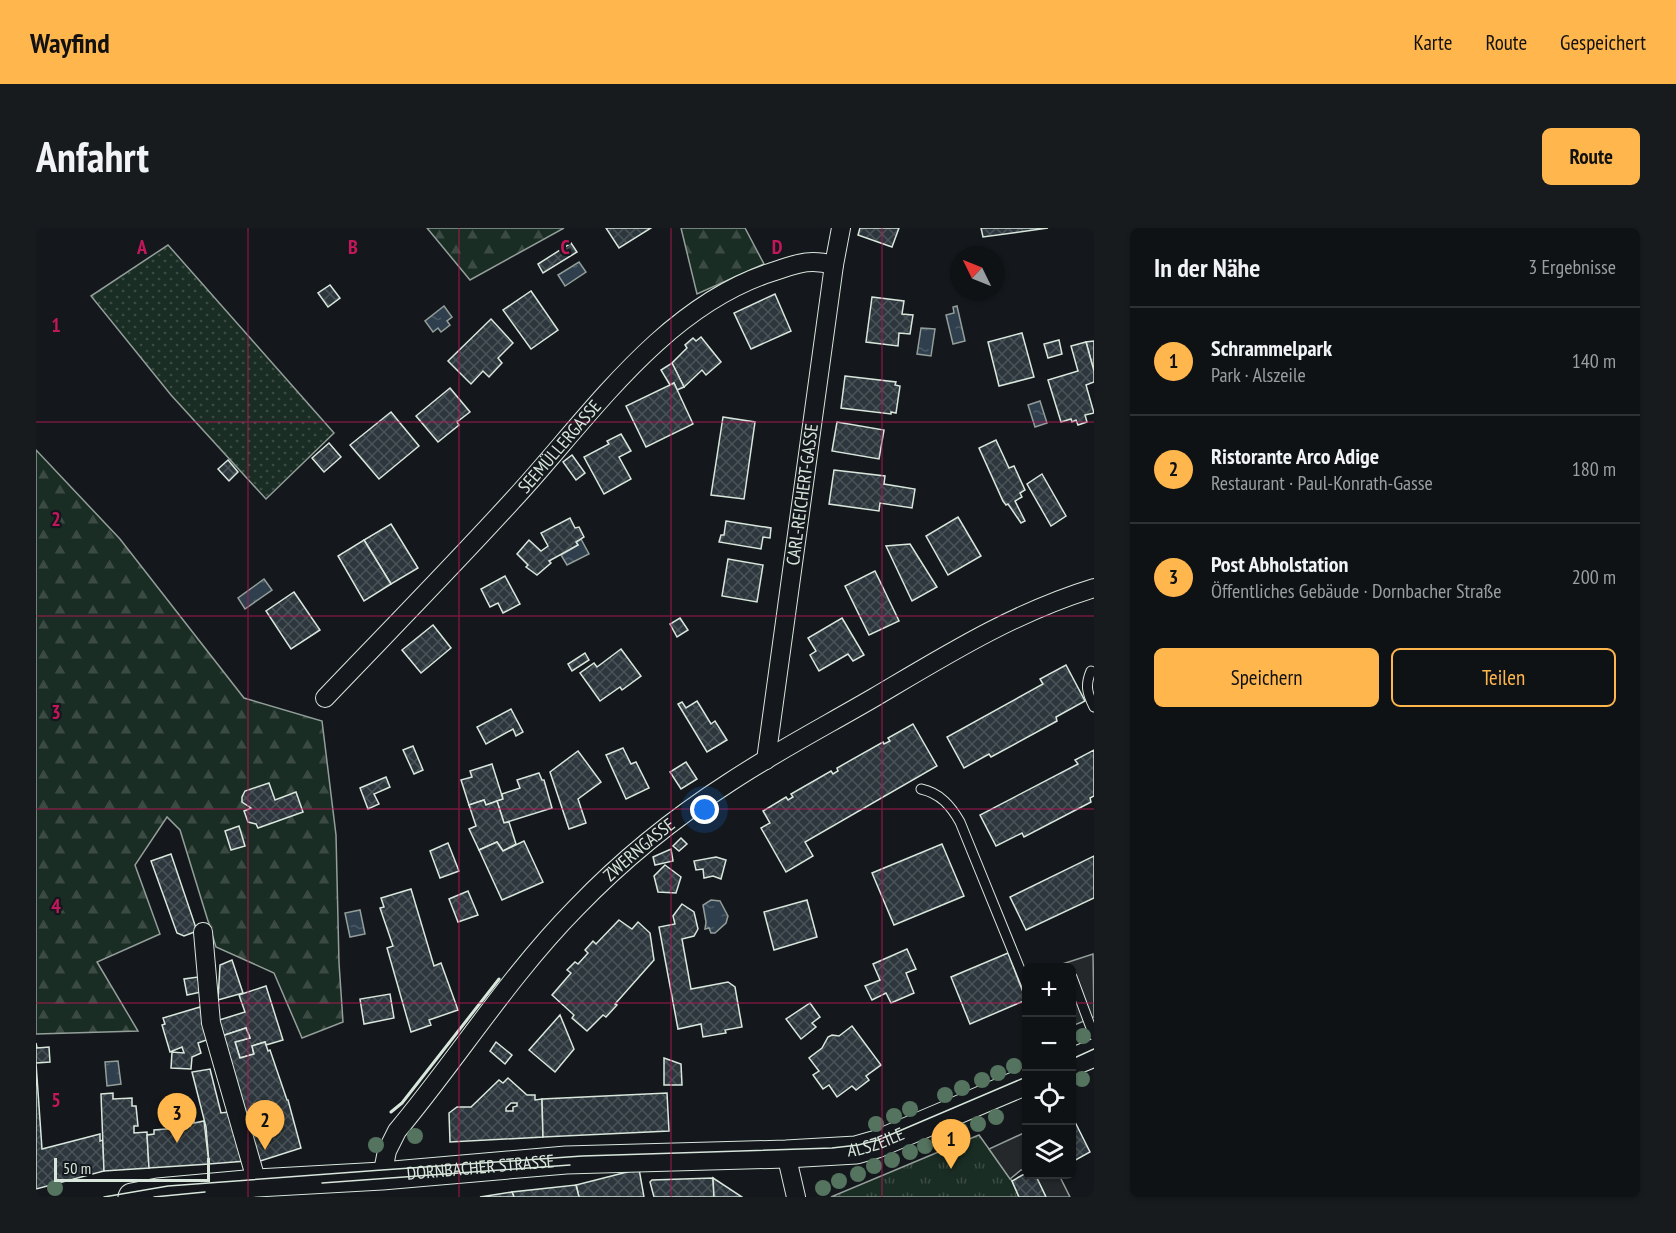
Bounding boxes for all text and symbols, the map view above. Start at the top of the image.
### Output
text: Wayfind [30,24,110,61]
text: Karte [1414,29,1452,56]
text: Route [1485,29,1527,56]
text: Gespeichert [1560,29,1646,56]
button: Route [1542,128,1640,185]
text: Anfahrt [36,129,149,184]
text: A [136,234,148,260]
text: B [348,234,358,260]
text: C [560,234,570,260]
text: D [772,234,783,260]
north arrow [950,246,1004,300]
text: In der Nähe [1154,251,1260,284]
text: 3 Ergebnisse [1528,254,1616,280]
text: 1 [51,312,61,338]
text: Schrammelpark [1211,334,1332,362]
text: 1 [1169,348,1178,374]
text: 140 m [1572,348,1616,374]
text: Park · Alszeile [1211,362,1306,388]
street label: SEEMÜLLERGASSE [513,395,606,498]
street label: CARL-REICHERT-GASSE [781,422,823,567]
text: Ristorante Arco Adige [1211,442,1379,470]
text: 2 [1169,456,1178,482]
text: 180 m [1572,456,1616,482]
text: Restaurant · Paul-Konrath-Gasse [1211,470,1433,496]
text: 2 [51,506,61,532]
text: Post Abholstation [1211,550,1348,578]
text: 3 [1169,564,1178,590]
text: 200 m [1572,564,1616,590]
text: Öffentliches Gebäude · Dornbacher Straße [1211,578,1501,604]
button: Speichern [1154,648,1379,707]
button: Teilen [1391,648,1616,707]
text: 3 [51,699,61,725]
your location [690,795,719,824]
street label: ZWERNGASSE [598,813,679,886]
text: 4 [51,893,61,919]
map controls [1022,963,1076,1179]
button: + [1022,963,1076,1017]
button: − [1022,1017,1076,1071]
button: locate [1022,1071,1076,1125]
text: 5 [51,1087,61,1113]
pin: 3 [158,1094,196,1143]
pin: 2 [246,1100,284,1150]
pin: 1 [932,1120,970,1169]
street label: ALSZEILE [847,1122,908,1161]
button: layers [1022,1125,1076,1179]
street label: DORNBACHER STRASSE [406,1149,555,1185]
scale bar [54,1155,210,1182]
text: 50 m [63,1158,91,1178]

